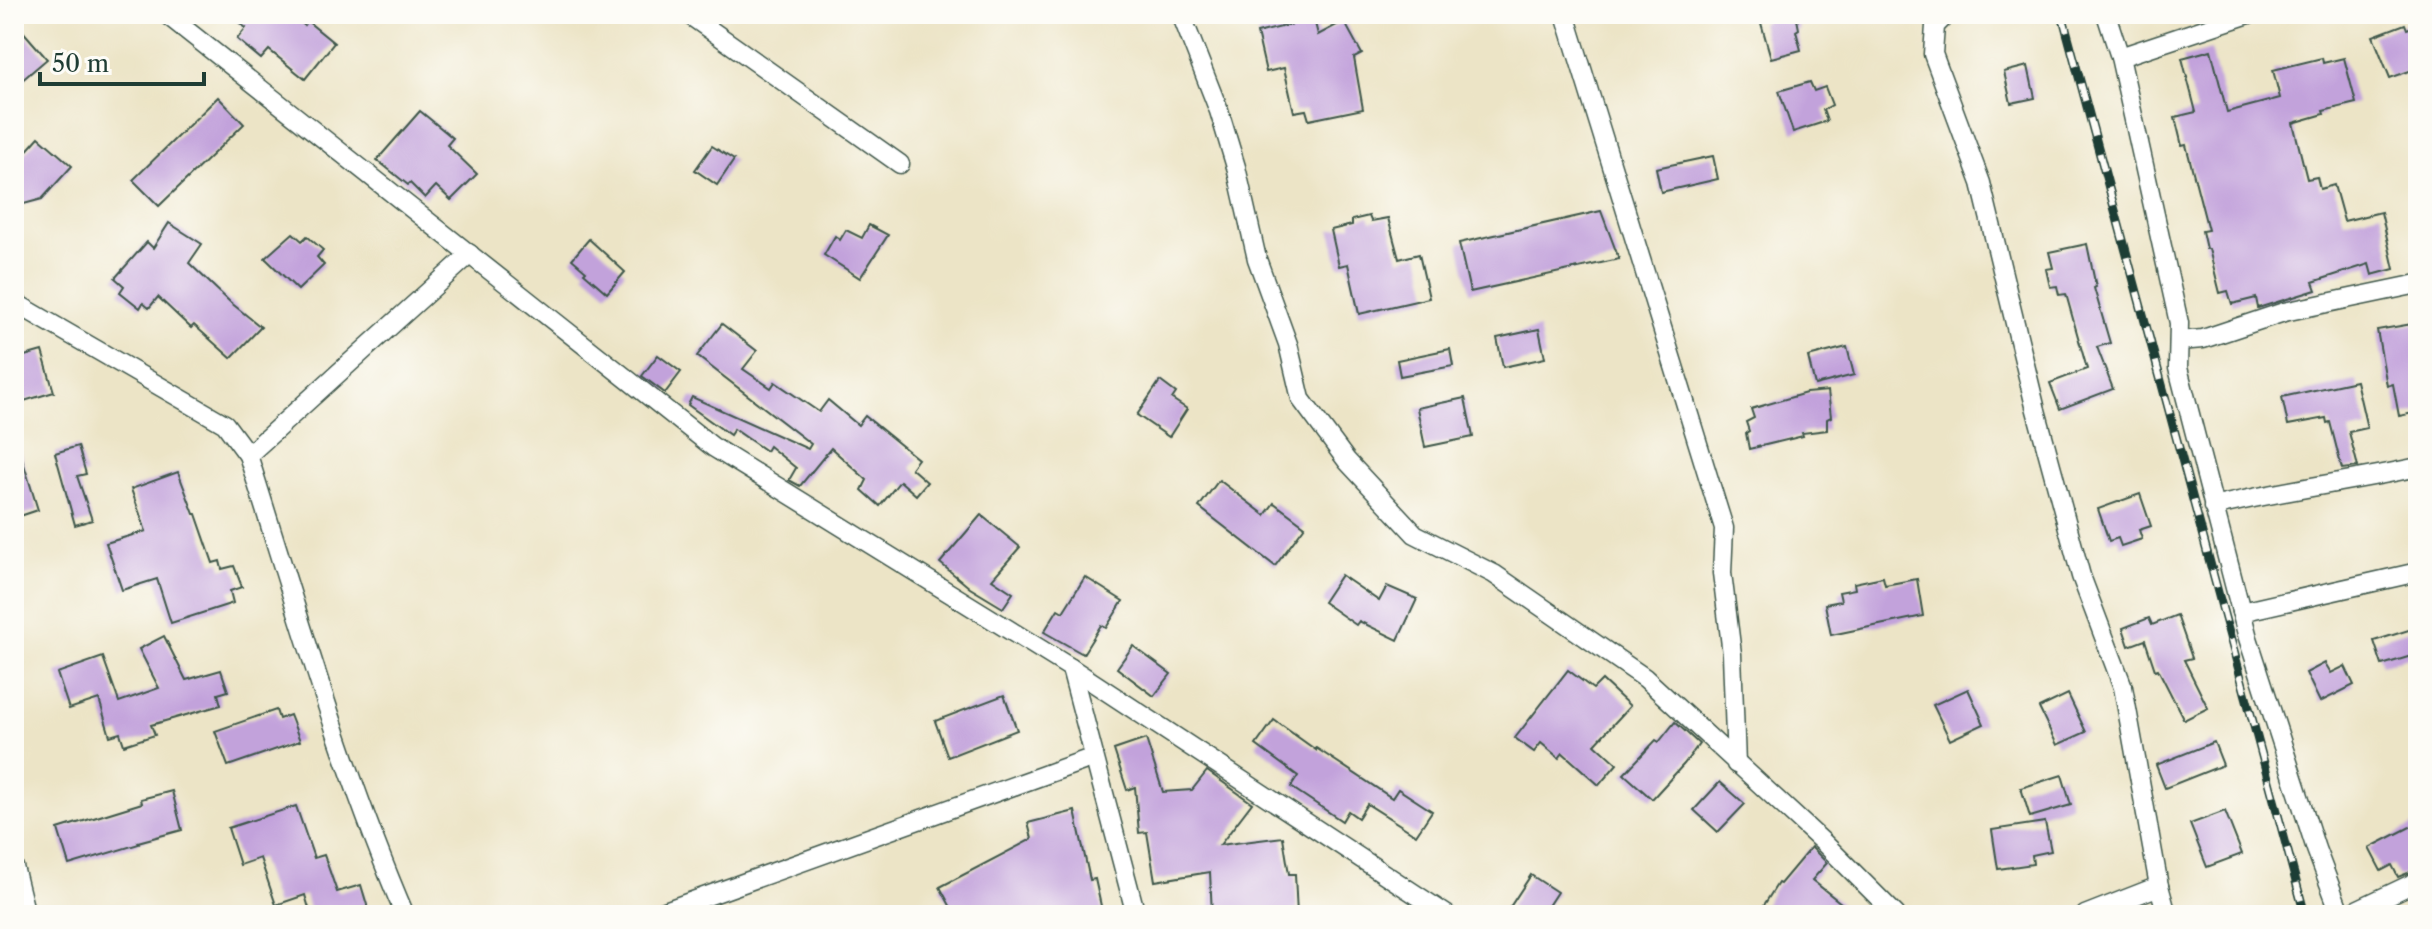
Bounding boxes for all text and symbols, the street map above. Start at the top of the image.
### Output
scale bar [40,36,204,86]
text: 50 m [52,49,109,78]

